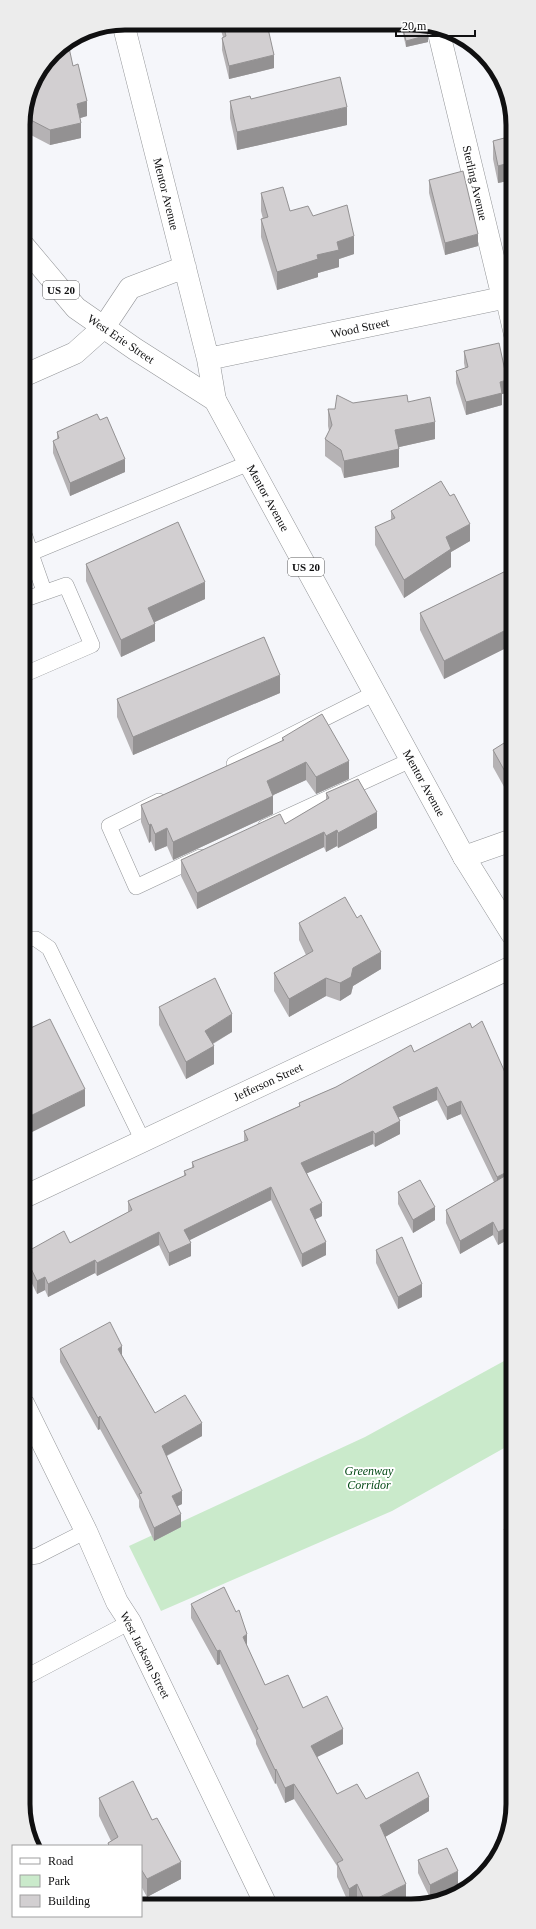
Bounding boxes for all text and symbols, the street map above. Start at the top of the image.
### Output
scale bar [396,12,475,38]
text: 20 m [402,19,427,33]
street label: Sterling Avenue [460,144,490,222]
street label: Mentor Avenue [150,156,182,232]
road number: US 20 [43,281,79,299]
street label: West Erie Street [85,311,158,367]
street label: Wood Street [330,315,391,341]
street label: Mentor Avenue [244,462,292,534]
road number: US 20 [288,558,324,576]
street label: Mentor Avenue [400,747,448,819]
street label: Jefferson Street [231,1060,305,1104]
park label: Greenway Corridor [345,1464,394,1492]
street label: West Jackson Street [117,1609,173,1701]
legend [12,1845,142,1917]
text: Road [48,1854,73,1868]
text: Park [48,1874,70,1888]
text: Building [48,1894,90,1908]

